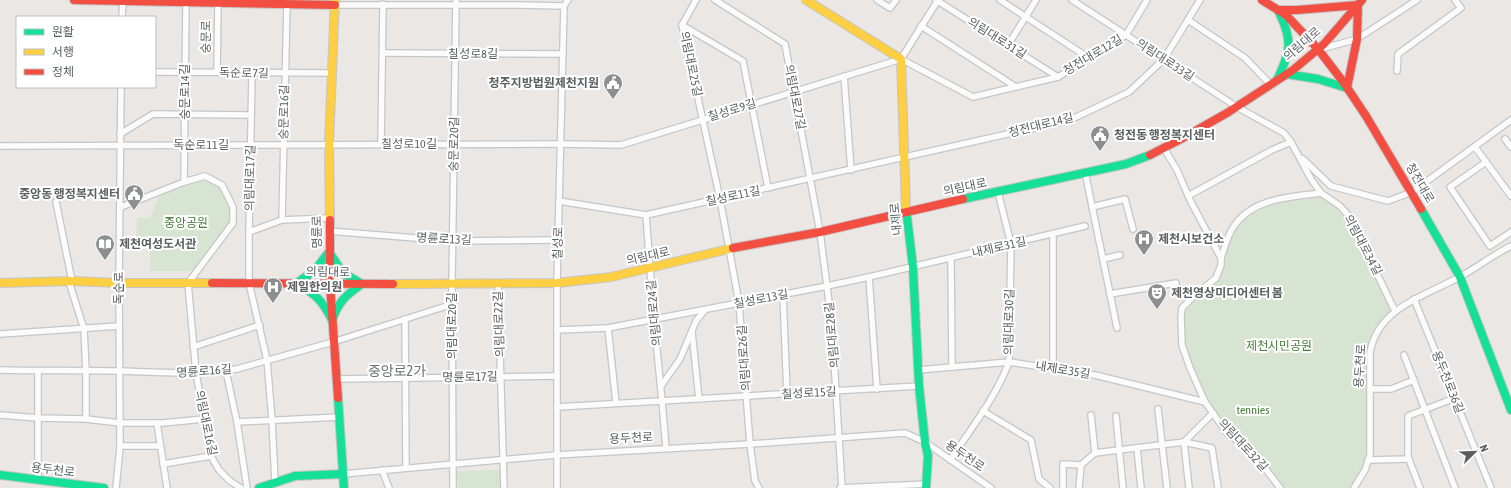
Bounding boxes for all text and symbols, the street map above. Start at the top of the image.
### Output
street label: 의림대로31길 [965,14,1029,62]
legend [16,16,156,88]
street label: 숭문로 [199,20,213,54]
street label: 의림대로 [1281,24,1323,64]
text: 원활 [52,25,74,39]
street label: 의림대로25길 [677,30,705,98]
street label: 청전대로12길 [1061,32,1125,78]
street label: 의림대로33길 [1133,36,1197,84]
text: 서행 [52,45,74,59]
street label: 칠성로8길 [448,47,498,61]
street label: 의림대로27길 [782,63,808,131]
street label: 숭문로14길 [178,64,192,120]
text: 정체 [52,65,74,79]
street label: 독순로7길 [219,66,269,80]
public building icon: 청주지방법원제천지원 [602,72,624,100]
place label: 청주지방법원제천지원 [489,76,599,90]
street label: 숭문로16길 [277,84,291,140]
street label: 칠성로9길 [706,96,758,124]
street label: 청전대로14길 [1007,110,1075,140]
street label: 숭문로20길 [447,116,461,172]
public building icon: 청전동 행정복지센터 [1089,124,1111,152]
place label: 청전동 행정복지센터 [1114,128,1215,142]
street label: 칠성로10길 [381,137,437,151]
street label: 독순로11길 [173,138,229,152]
street label: 의림대로17길 [242,145,258,211]
street label: 청전대로 [1403,160,1437,206]
street label: 의림대로 [942,176,988,198]
public building icon: 중앙동 행정복지센터 [123,183,145,211]
street label: 칠성로11길 [704,183,762,209]
place label: 중앙동 행정복지센터 [19,187,120,201]
street label: 내제로 [888,202,904,236]
street label: 의림대로34길 [1341,212,1385,278]
street label: 명륜로 [310,215,324,249]
park label: 중앙공원 [164,216,208,230]
street label: 칠성로 [550,226,566,260]
hospital icon: 제천시보건소 [1133,228,1155,256]
street label: 명륜로13길 [416,231,472,247]
place label: 제천시보건소 [1158,232,1224,246]
library icon: 제천여성도서관 [94,233,116,261]
street label: 내제로31길 [970,234,1028,260]
place label: 제천여성도서관 [119,237,196,251]
street label: 의림대로 [625,244,671,268]
street label: 의림대로 [306,265,350,279]
street label: 독순로 [112,271,126,305]
hospital icon: 제일한의원 [262,276,284,304]
street label: 의림대로24길 [644,279,664,347]
place label: 제일한의원 [287,280,342,294]
theatre icon: 제천영상미디어센터 봄 [1146,282,1168,310]
place label: 제천영상미디어센터 봄 [1171,286,1283,300]
street label: 칠성로13길 [732,287,790,311]
street label: 의림대로30길 [1001,289,1017,355]
street label: 의림대로22길 [491,291,507,357]
street label: 의림대로20길 [445,293,459,359]
street label: 의림대로28길 [822,301,842,369]
street label: 의림대로26길 [735,324,753,392]
park label: 제천시민공원 [1246,339,1312,353]
street label: 용두천로 [1351,343,1369,389]
street label: 용두천로36길 [1429,349,1467,415]
street label: 내제로35길 [1035,359,1091,381]
street label: 명륜로16길 [176,362,232,380]
district label: 중앙로2가 [368,363,426,379]
street label: 명륜로17길 [442,370,498,384]
street label: 칠성로15길 [781,385,837,401]
street label: 의림대로16길 [192,389,220,457]
park label: tennies [1237,403,1269,417]
street label: 의림대로32길 [1215,416,1271,474]
street label: 용두천로 [609,430,653,446]
north arrow [1455,432,1495,472]
street label: 용두천로 [943,438,987,474]
text: N [1477,443,1491,453]
street label: 용두천로 [30,460,76,480]

